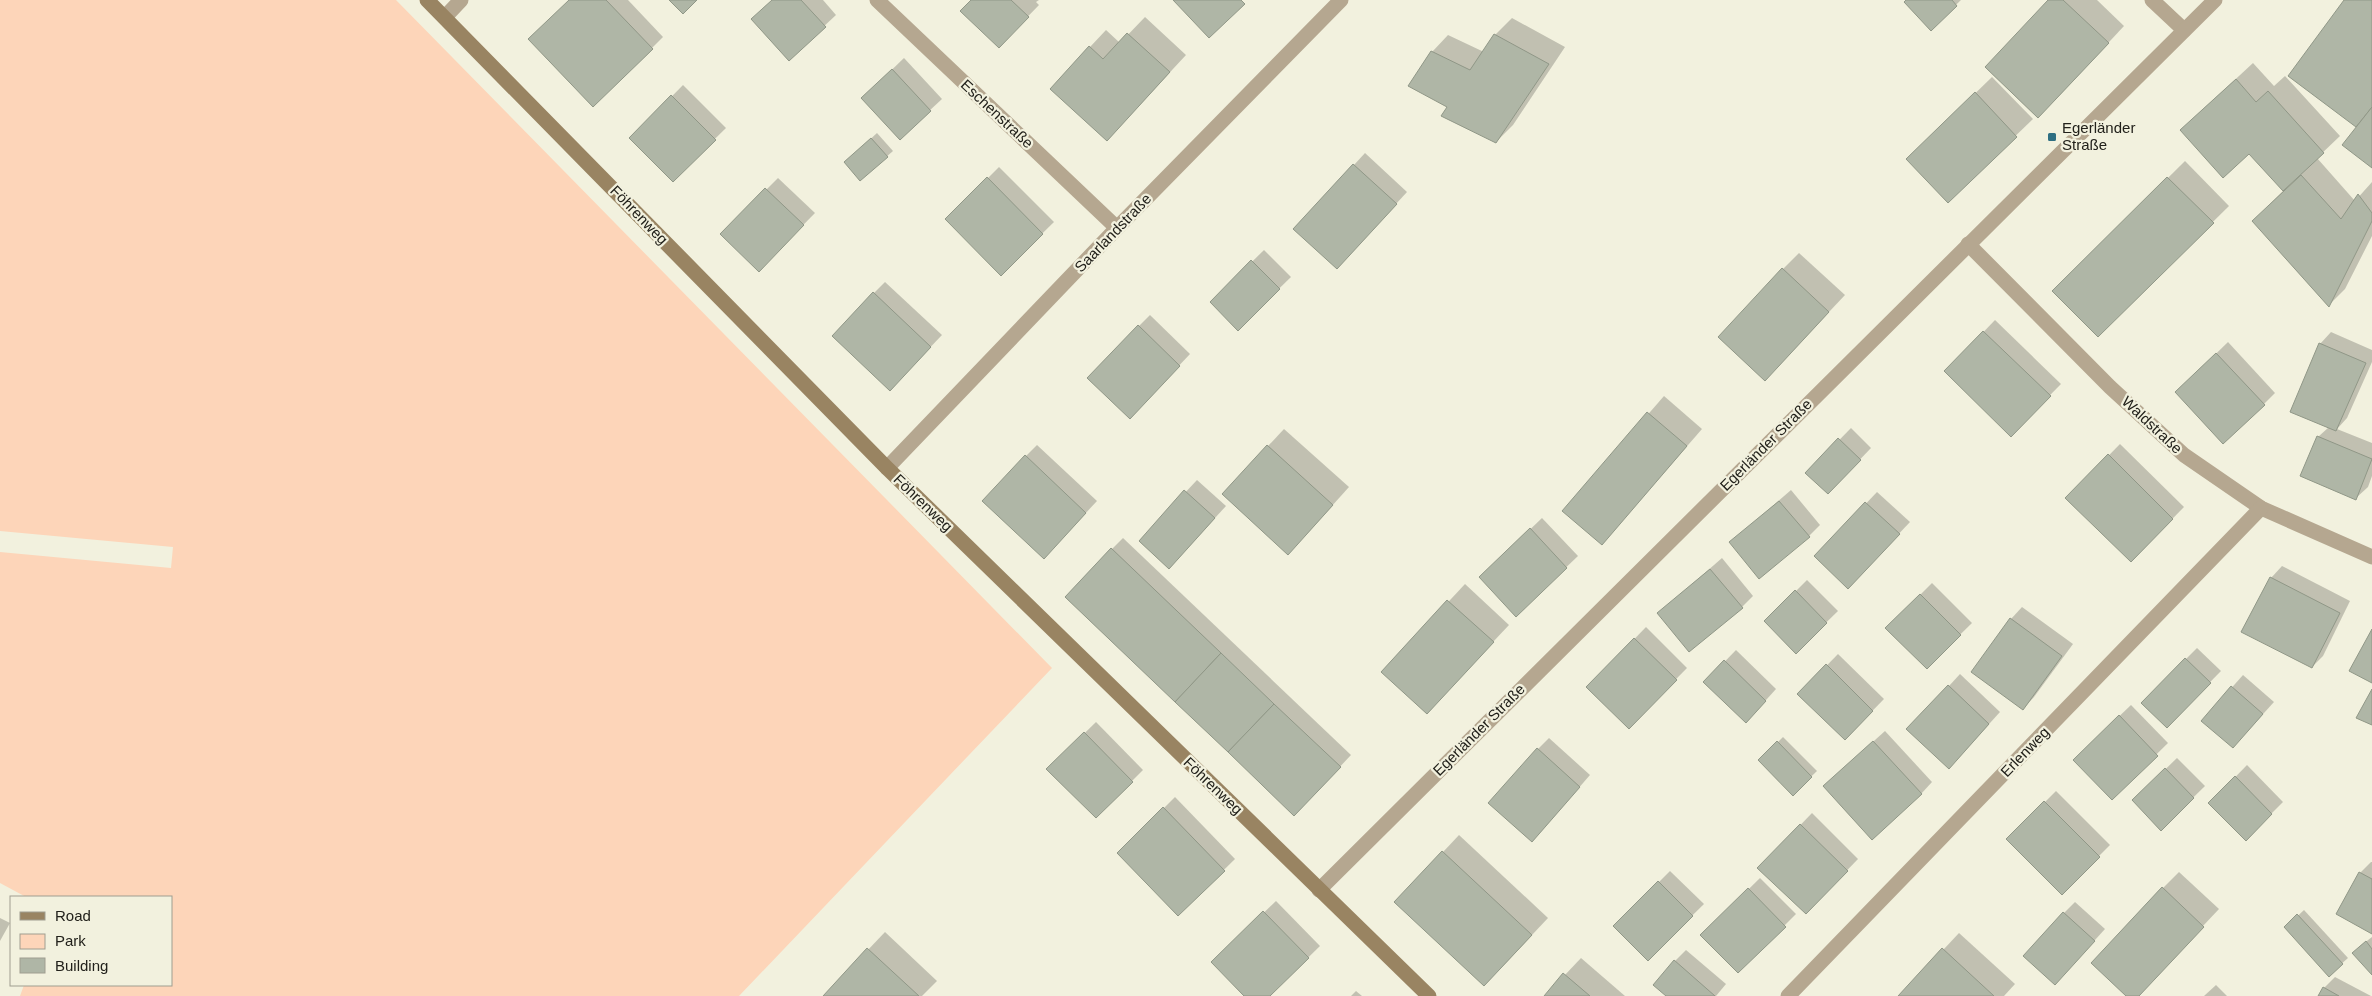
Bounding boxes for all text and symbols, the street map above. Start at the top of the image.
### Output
street label: Eschenstraße [958,76,1037,151]
place label: Egerländer Straße [2062,119,2135,153]
marker: Egerländer Straße [2046,131,2058,143]
street label: Föhrenweg [607,182,672,248]
street label: Saarlandstraße [1071,190,1154,275]
street label: Waldstraße [2119,392,2186,457]
street label: Egerländer Straße [1716,395,1815,494]
street label: Föhrenweg [890,470,956,535]
street label: Egerländer Straße [1429,680,1528,779]
street label: Erlenweg [1997,723,2052,780]
street label: Föhrenweg [1180,753,1246,818]
legend [10,896,172,986]
text: Road [55,907,91,924]
text: Park [55,932,86,949]
text: Building [55,957,108,974]

